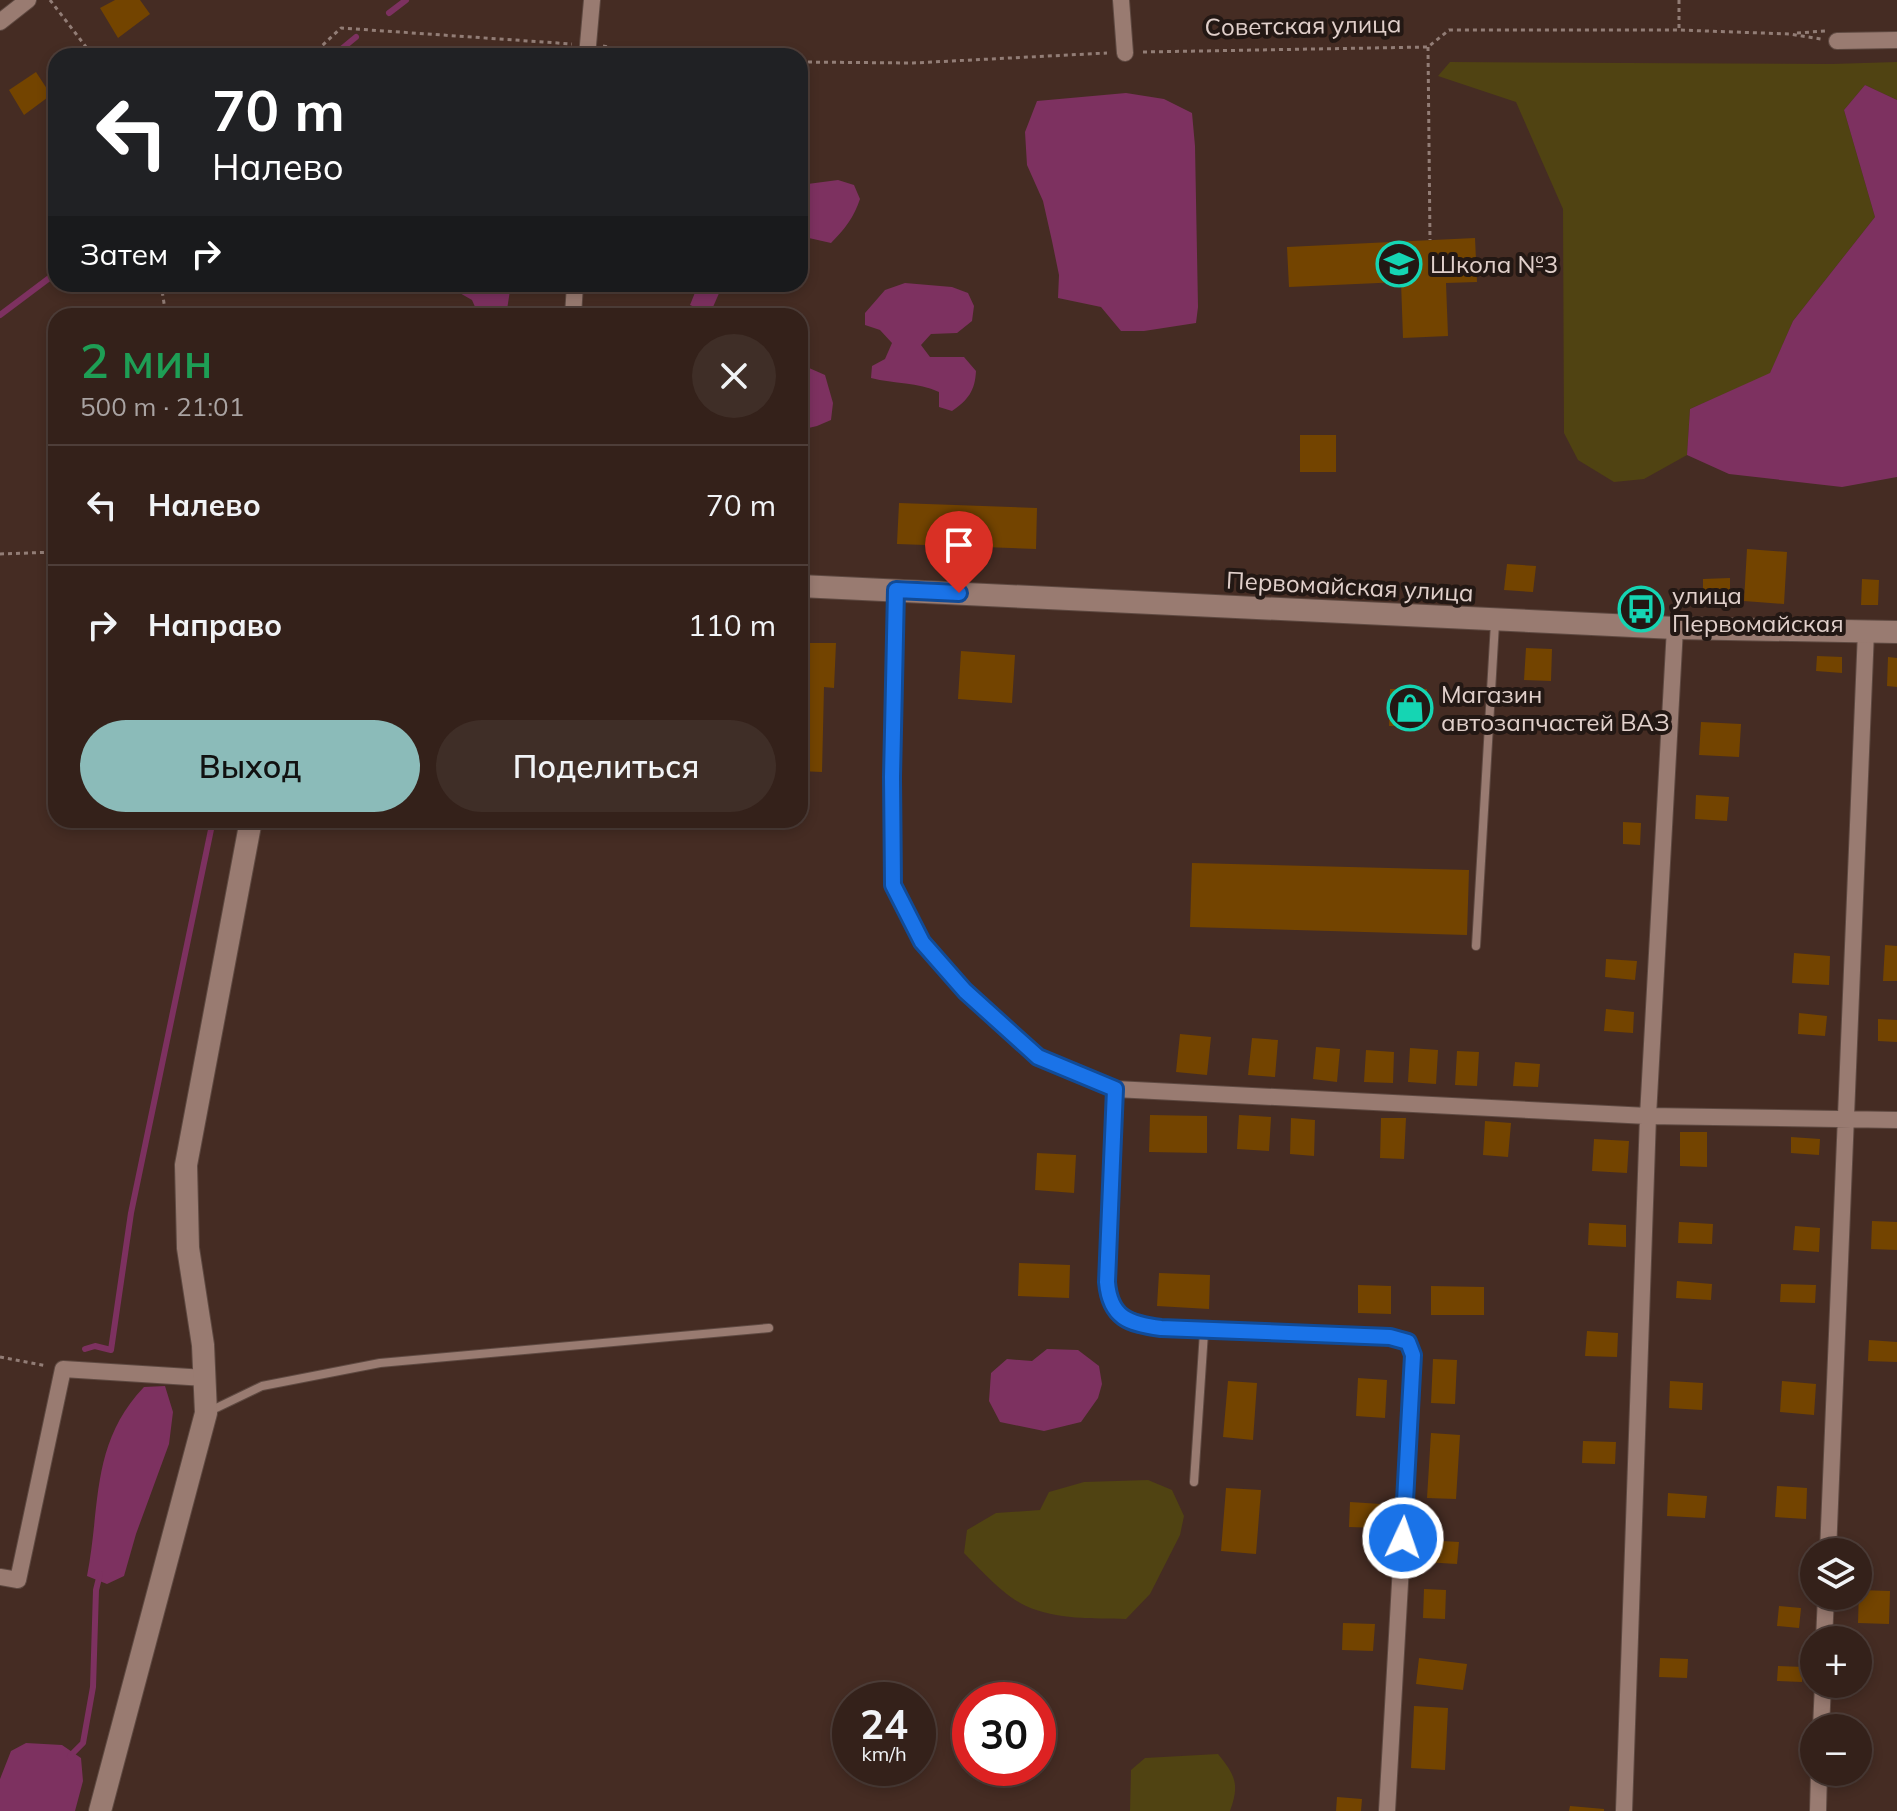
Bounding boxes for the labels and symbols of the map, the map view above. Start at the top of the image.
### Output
street label: Советская улица [1204,8,1402,42]
school or university icon: Школа №3 [1375,240,1423,288]
place label: Школа №3 [1430,249,1558,279]
pin [925,511,993,593]
street label: Первомайская улица [1226,565,1474,607]
place label: улица Первомайская [1672,580,1844,638]
bus stop icon: улица Первомайская [1617,585,1665,633]
place label: Магазин автозапчастей ВАЗ [1441,679,1670,737]
shop icon: Магазин автозапчастей ВАЗ [1386,684,1434,732]
position arrow [1361,1496,1445,1580]
speed limit sign: 30 [952,1682,1056,1786]

